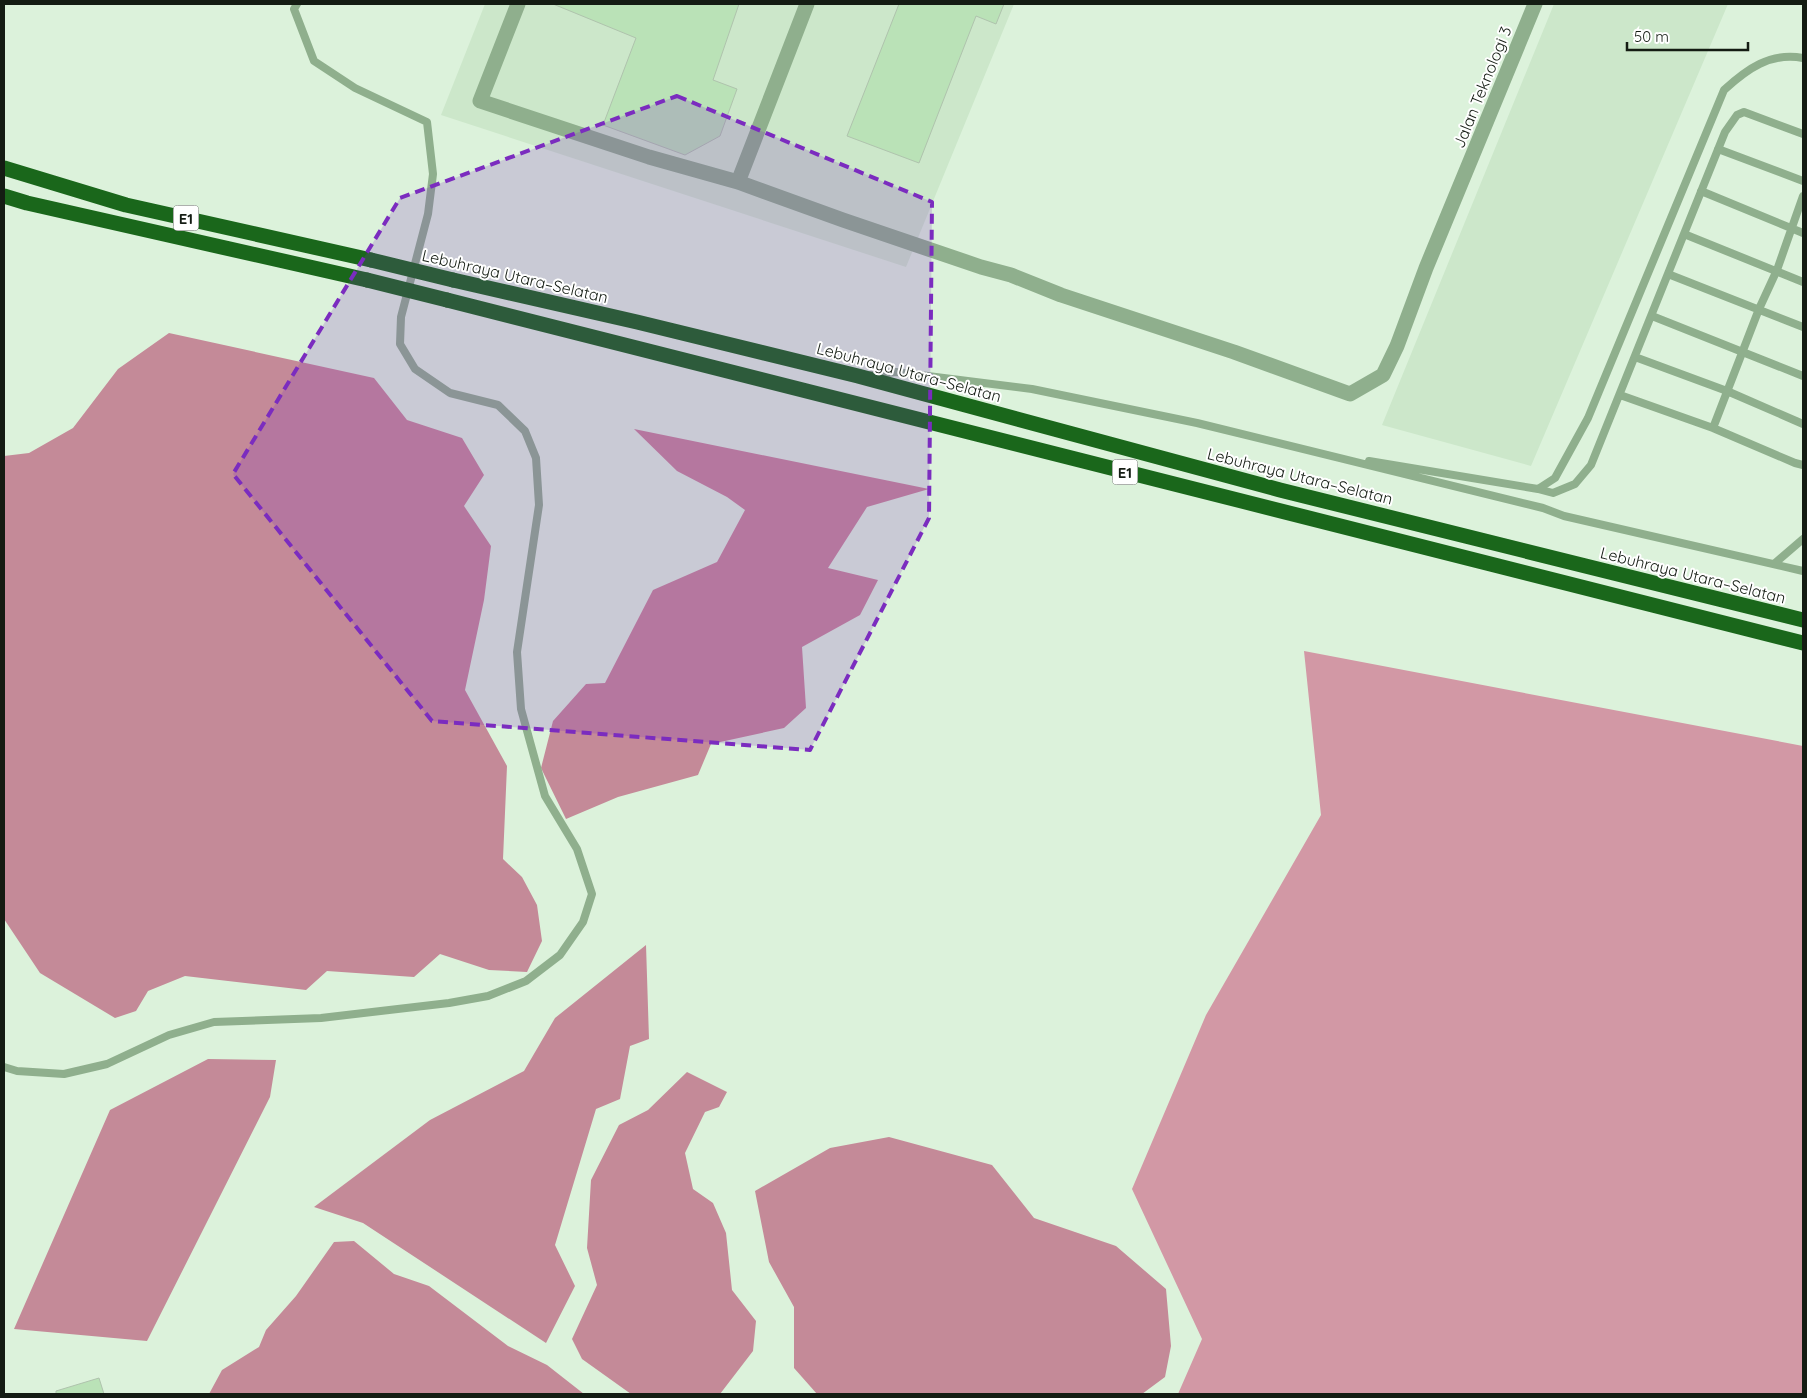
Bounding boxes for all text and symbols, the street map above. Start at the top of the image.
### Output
scale bar [1627,20,1748,52]
street label: Jalan Teknologi 3 [1448,23,1516,151]
text: 50 m [1634,27,1669,46]
road number: E1 [174,206,198,230]
street label: Lebuhraya Utara–Selatan [420,245,610,307]
street label: Lebuhraya Utara–Selatan [814,338,1004,406]
street label: Lebuhraya Utara–Selatan [1205,443,1395,509]
road number: E1 [1112,460,1138,484]
street label: Lebuhraya Utara–Selatan [1598,542,1788,608]

